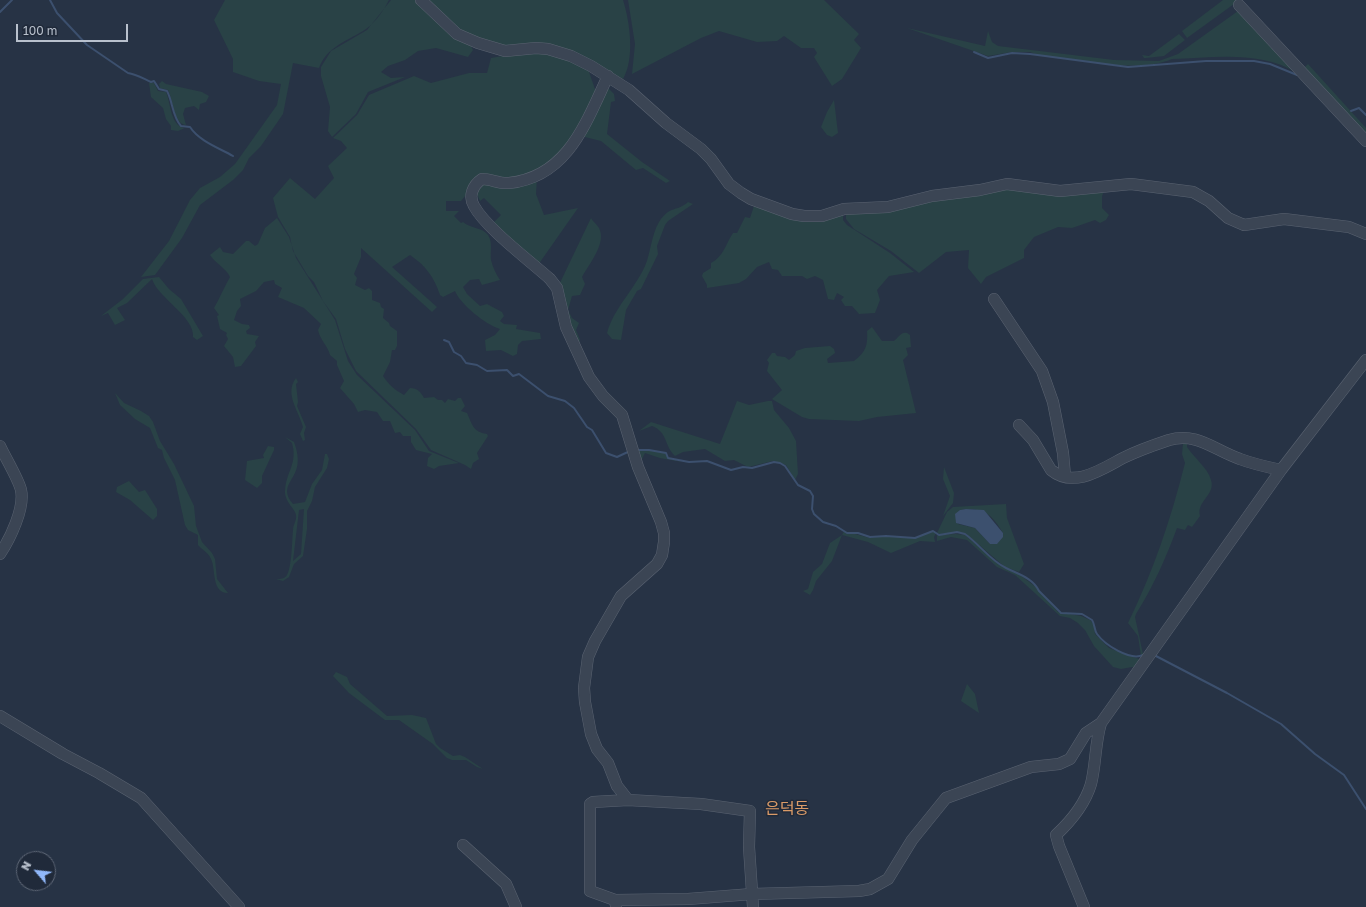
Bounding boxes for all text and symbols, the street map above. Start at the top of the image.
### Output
scale bar [18,16,130,42]
text: 100 m [23,23,57,38]
district label: 은덕동 [765,799,809,819]
north arrow [16,851,56,891]
text: N [18,859,34,872]

